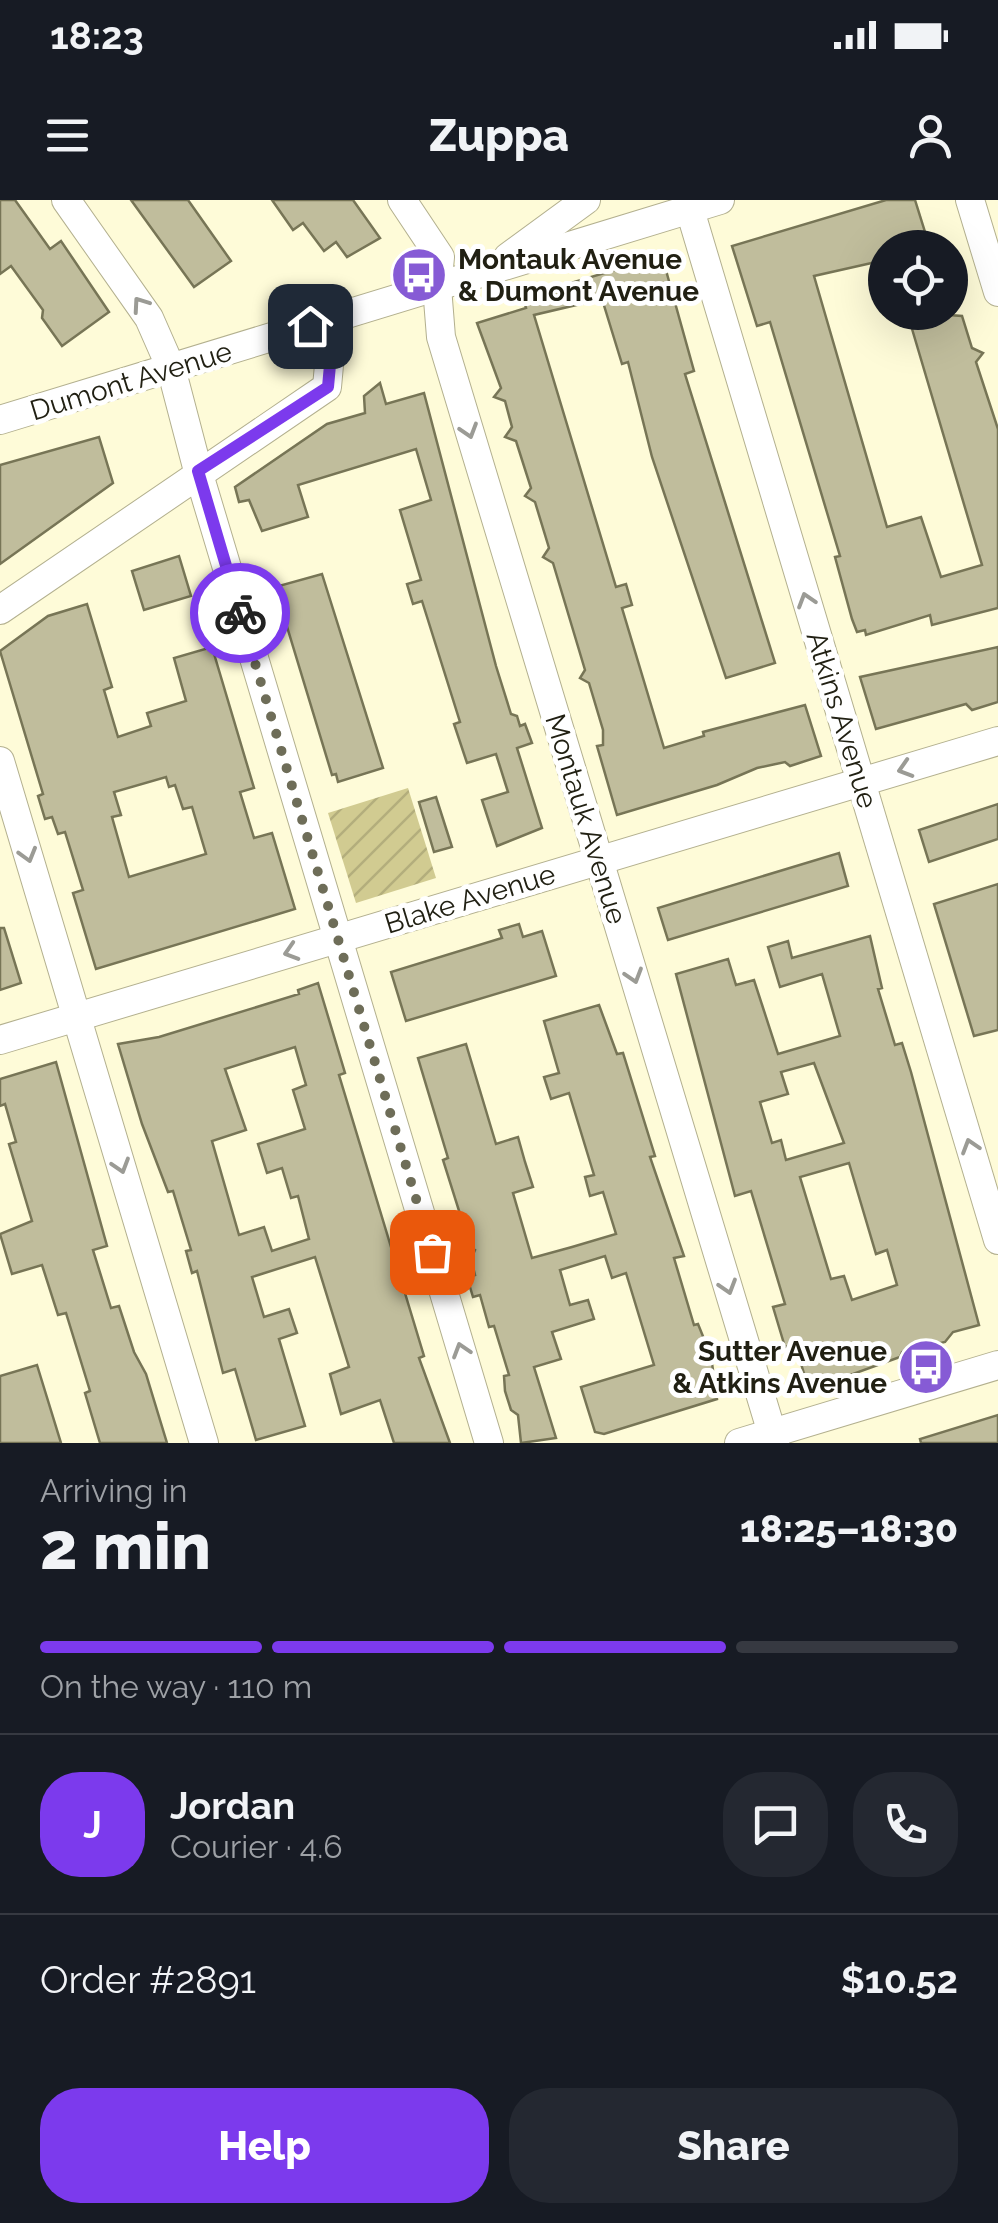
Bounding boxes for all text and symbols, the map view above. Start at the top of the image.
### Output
text: 18:23 [50,13,144,58]
icon: menu [40,108,95,163]
icon: person [903,108,958,163]
text: Zuppa [429,109,569,162]
map controls [868,230,968,330]
button: locate [868,230,968,330]
place label: Montauk Avenue & Dumont Avenue [458,243,699,308]
bus stop icon: Montauk Avenue & Dumont Avenue [389,245,449,305]
pin [268,284,353,369]
one-way arrow [134,297,152,316]
icon: home [283,299,338,354]
street label: Dumont Avenue [26,335,236,427]
one-way arrow [457,421,478,438]
courier [190,563,290,663]
icon: bike [213,586,268,641]
one-way arrow [797,593,818,610]
street label: Atkins Avenue [799,628,885,812]
street label: Montauk Avenue [538,710,634,928]
one-way arrow [897,757,914,778]
one-way arrow [16,846,37,863]
street label: Blake Avenue [381,857,559,941]
one-way arrow [284,940,301,961]
one-way arrow [622,967,643,984]
one-way arrow [961,1139,982,1156]
one-way arrow [109,1157,130,1174]
pin [390,1210,475,1295]
icon: bag [405,1225,460,1280]
one-way arrow [716,1278,737,1295]
place label: Sutter Avenue & Atkins Avenue [672,1335,887,1400]
bus stop icon: Sutter Avenue & Atkins Avenue [896,1337,956,1397]
one-way arrow [452,1342,473,1359]
text: Arriving in [40,1472,187,1509]
text: 18:25–18:30 [740,1506,958,1551]
text: 2 min [40,1508,211,1584]
text: On the way · 110 m [40,1668,312,1705]
button: chat [723,1772,828,1877]
button: phone [853,1772,958,1877]
text: Jordan [170,1783,295,1828]
text: J [83,1802,102,1847]
text: Courier · 4.6 [170,1828,343,1865]
text: Order #2891 [40,1957,256,2002]
text: $10.52 [841,1957,958,2002]
button: Help [40,2088,489,2203]
button: Share [509,2088,958,2203]

